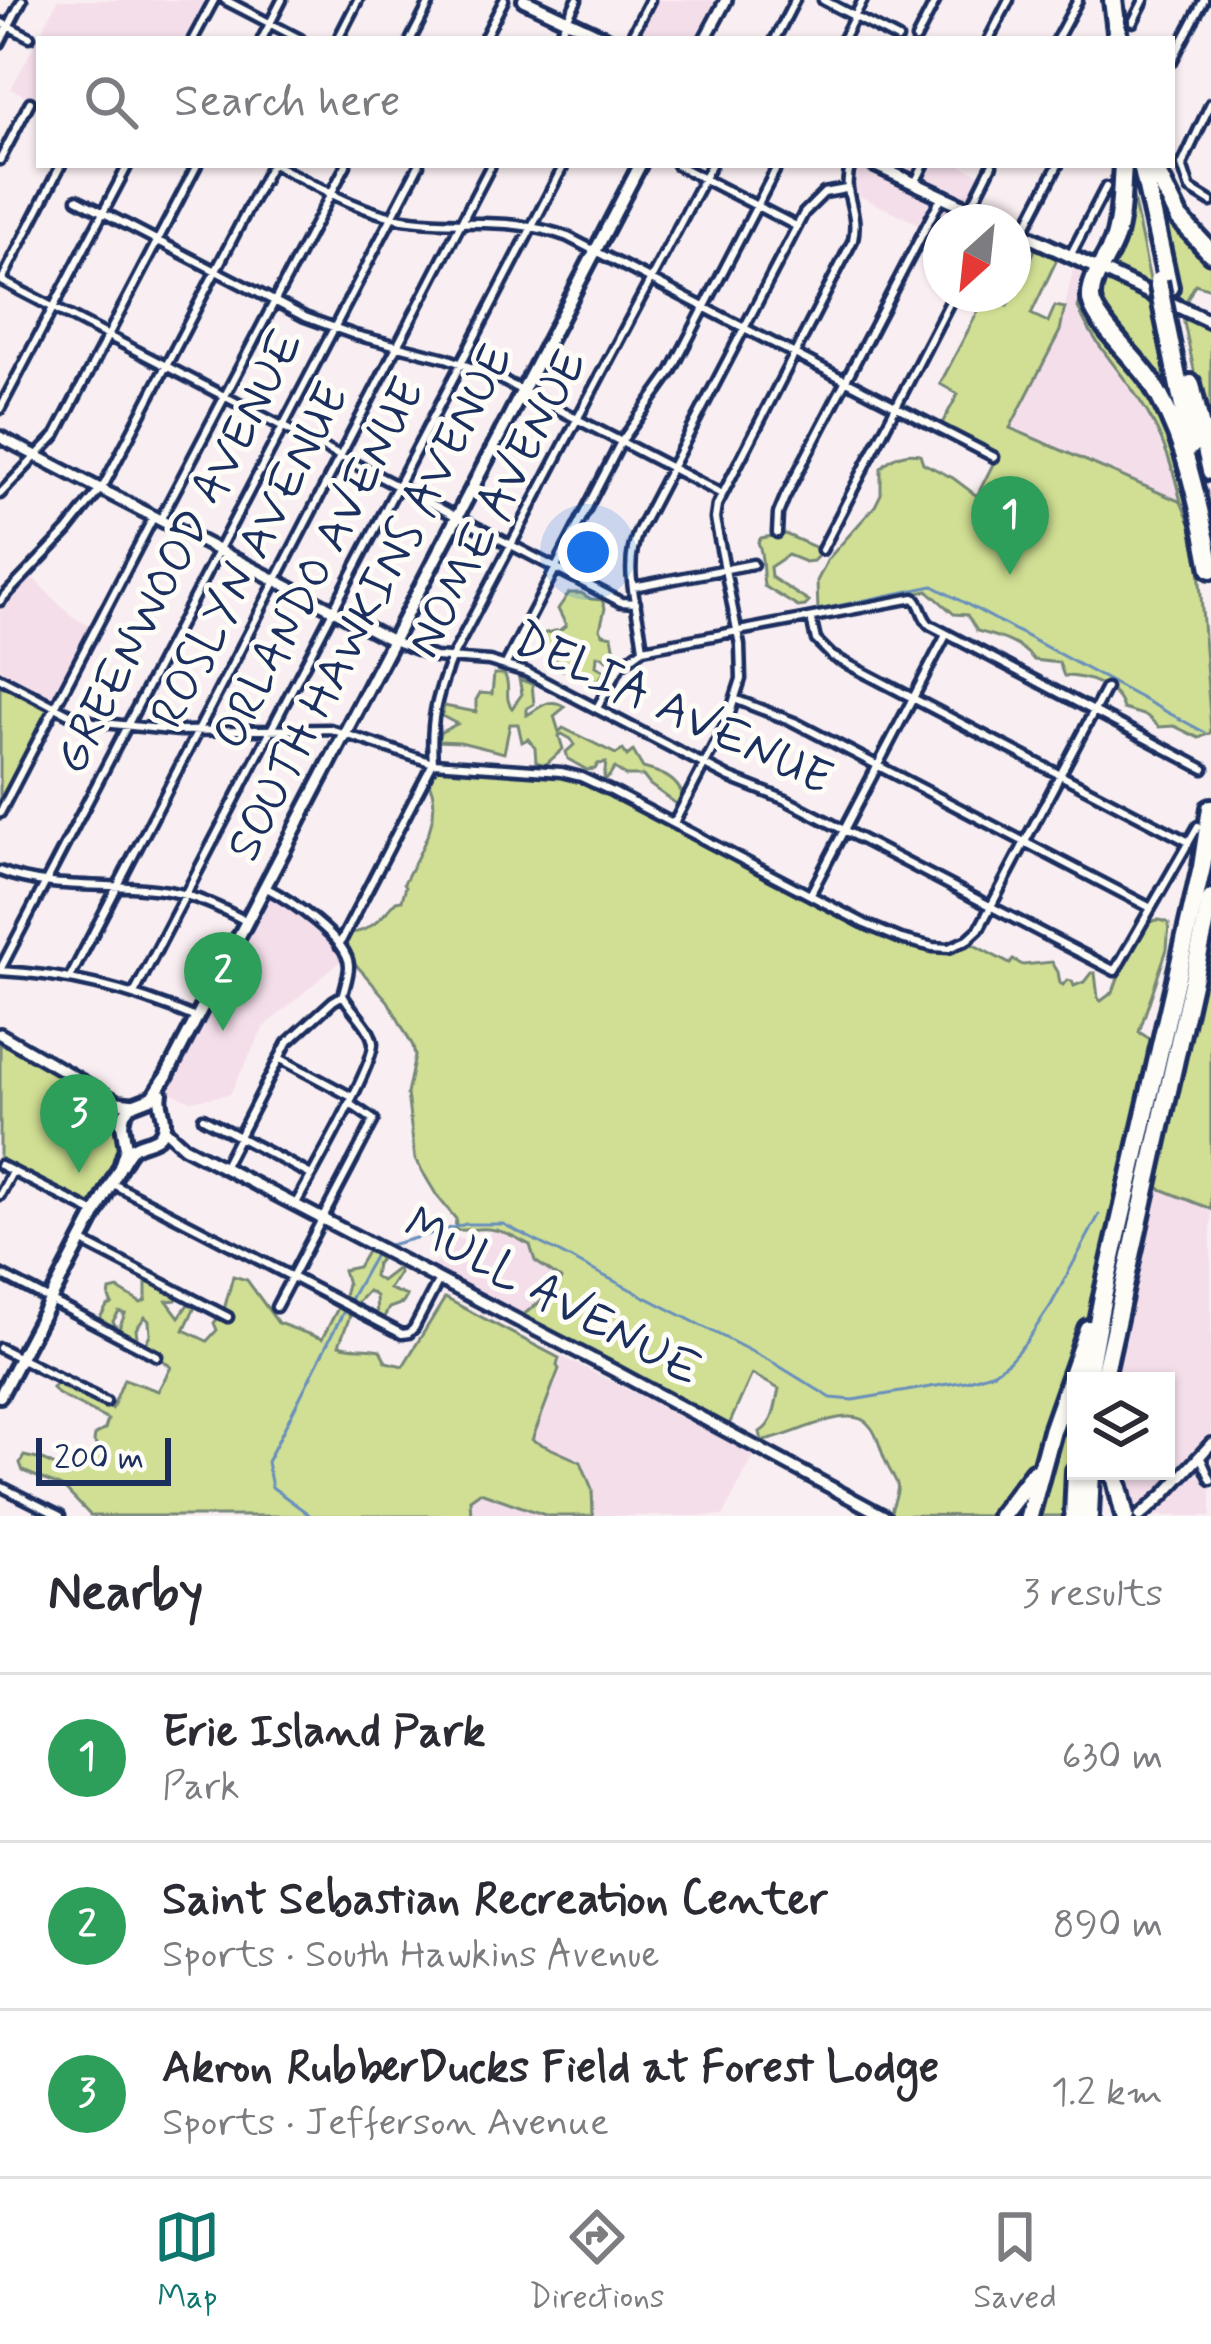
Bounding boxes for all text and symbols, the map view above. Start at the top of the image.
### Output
search box [36,36,1175,168]
icon: search [78,69,144,135]
text: Search here [174,73,401,132]
north arrow [923,204,1031,312]
street label: GREENWOOD AVENUE [41,319,319,785]
street label: SOUTH HAWKINS AVENUE [213,334,529,872]
street label: NOME AVENUE [393,339,603,669]
street label: ORLANDO AVENUE [199,367,441,761]
street label: ROSLYN AVENUE [137,373,365,739]
pin: 1 [971,476,1049,575]
your location [558,522,618,582]
street label: DELIA AVENUE [502,609,842,811]
pin: 2 [184,932,262,1031]
pin: 3 [40,1074,118,1173]
street label: MULL AVENUE [393,1193,711,1403]
map controls [1067,1372,1175,1480]
button: layers [1067,1372,1175,1480]
scale bar [36,1432,171,1485]
text: 200 m [54,1437,144,1481]
text: Nearby [48,1561,203,1627]
text: 3 results [1022,1569,1163,1620]
text: Erie Island Park [162,1703,486,1762]
text: 1 [78,1732,96,1783]
text: 630 m [1062,1732,1163,1783]
text: Park [162,1762,240,1813]
text: Saint Sebastian Recreation Center [162,1871,827,1930]
text: 2 [77,1900,97,1951]
text: 890 m [1053,1900,1163,1951]
text: Sports · South Hawkins Avenue [162,1930,660,1981]
text: Akron RubberDucks Field at Forest Lodge [162,2039,939,2098]
text: 3 [78,2068,96,2119]
text: 1.2 km [1051,2068,1163,2119]
text: Sports · Jefferson Avenue [162,2098,609,2149]
tab: Map [154,2204,220,2320]
tab: Directions [529,2204,665,2320]
tab: Saved [973,2204,1057,2320]

